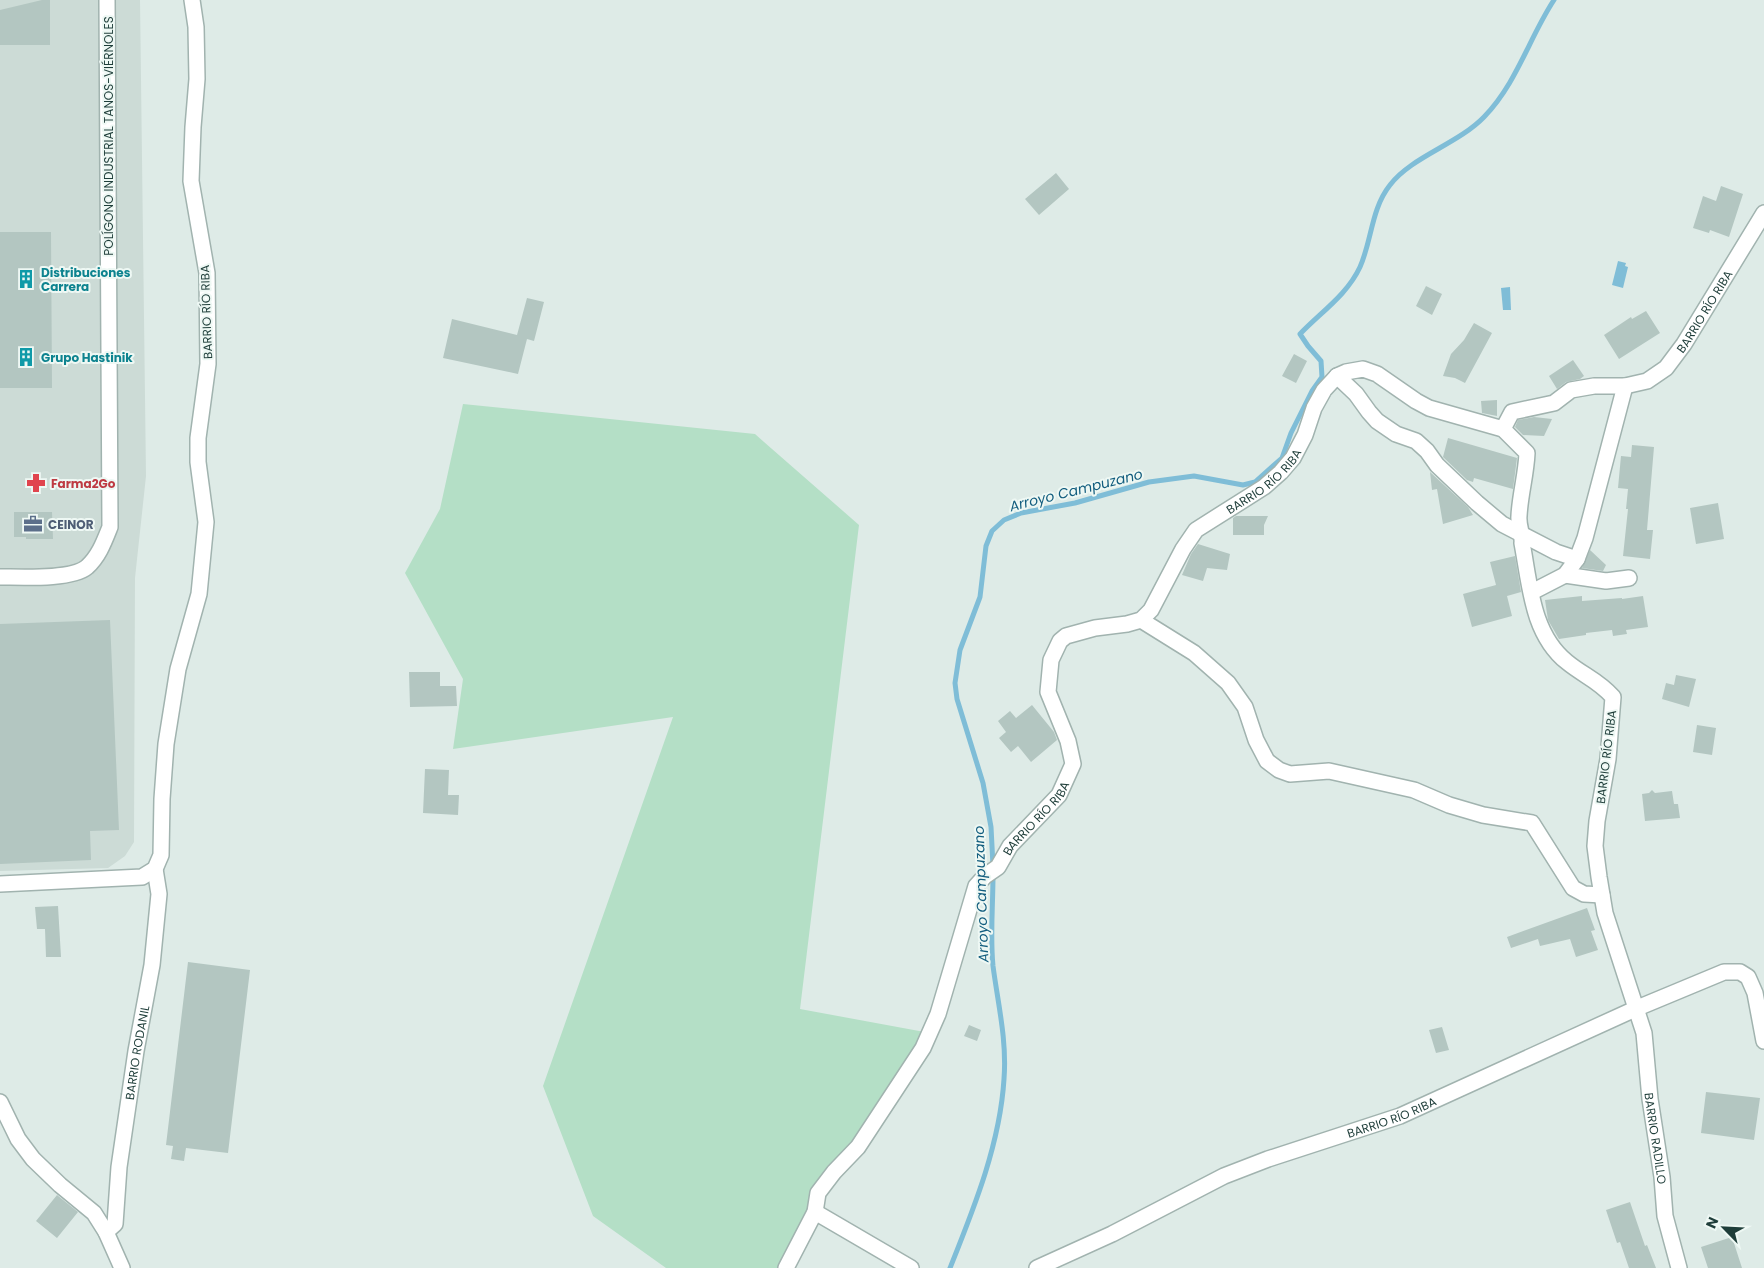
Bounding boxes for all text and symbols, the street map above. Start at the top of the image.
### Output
street label: POLÍGONO INDUSTRIAL TANOS-VIÉRNOLES [100,16,117,256]
place label: Distribuciones Carrera [41,264,131,295]
street label: BARRIO RÍO RIBA [196,265,216,359]
street label: BARRIO RÍO RIBA [1672,267,1736,356]
building icon: Distribuciones Carrera [15,268,37,290]
building icon: Grupo Hastinik [15,346,37,368]
place label: Grupo Hastinik [41,349,133,366]
street label: BARRIO RÍO RIBA [1223,446,1305,518]
water label: Arroyo Campuzano [1006,464,1145,516]
pharmacy icon: Farma2Go [25,472,47,494]
place label: Farma2Go [51,475,116,492]
office icon: CEINOR [22,513,44,535]
place label: CEINOR [48,516,94,533]
street label: BARRIO RÍO RIBA [1592,709,1620,805]
street label: BARRIO RÍO RIBA [998,778,1073,858]
water label: Arroyo Campuzano [969,825,993,964]
street label: BARRIO RODANIL [120,1004,153,1101]
street label: BARRIO RÍO RIBA [1344,1092,1439,1141]
street label: BARRIO RADILLO [1641,1092,1671,1185]
north arrow [1699,1203,1749,1253]
text: N [1701,1214,1723,1232]

